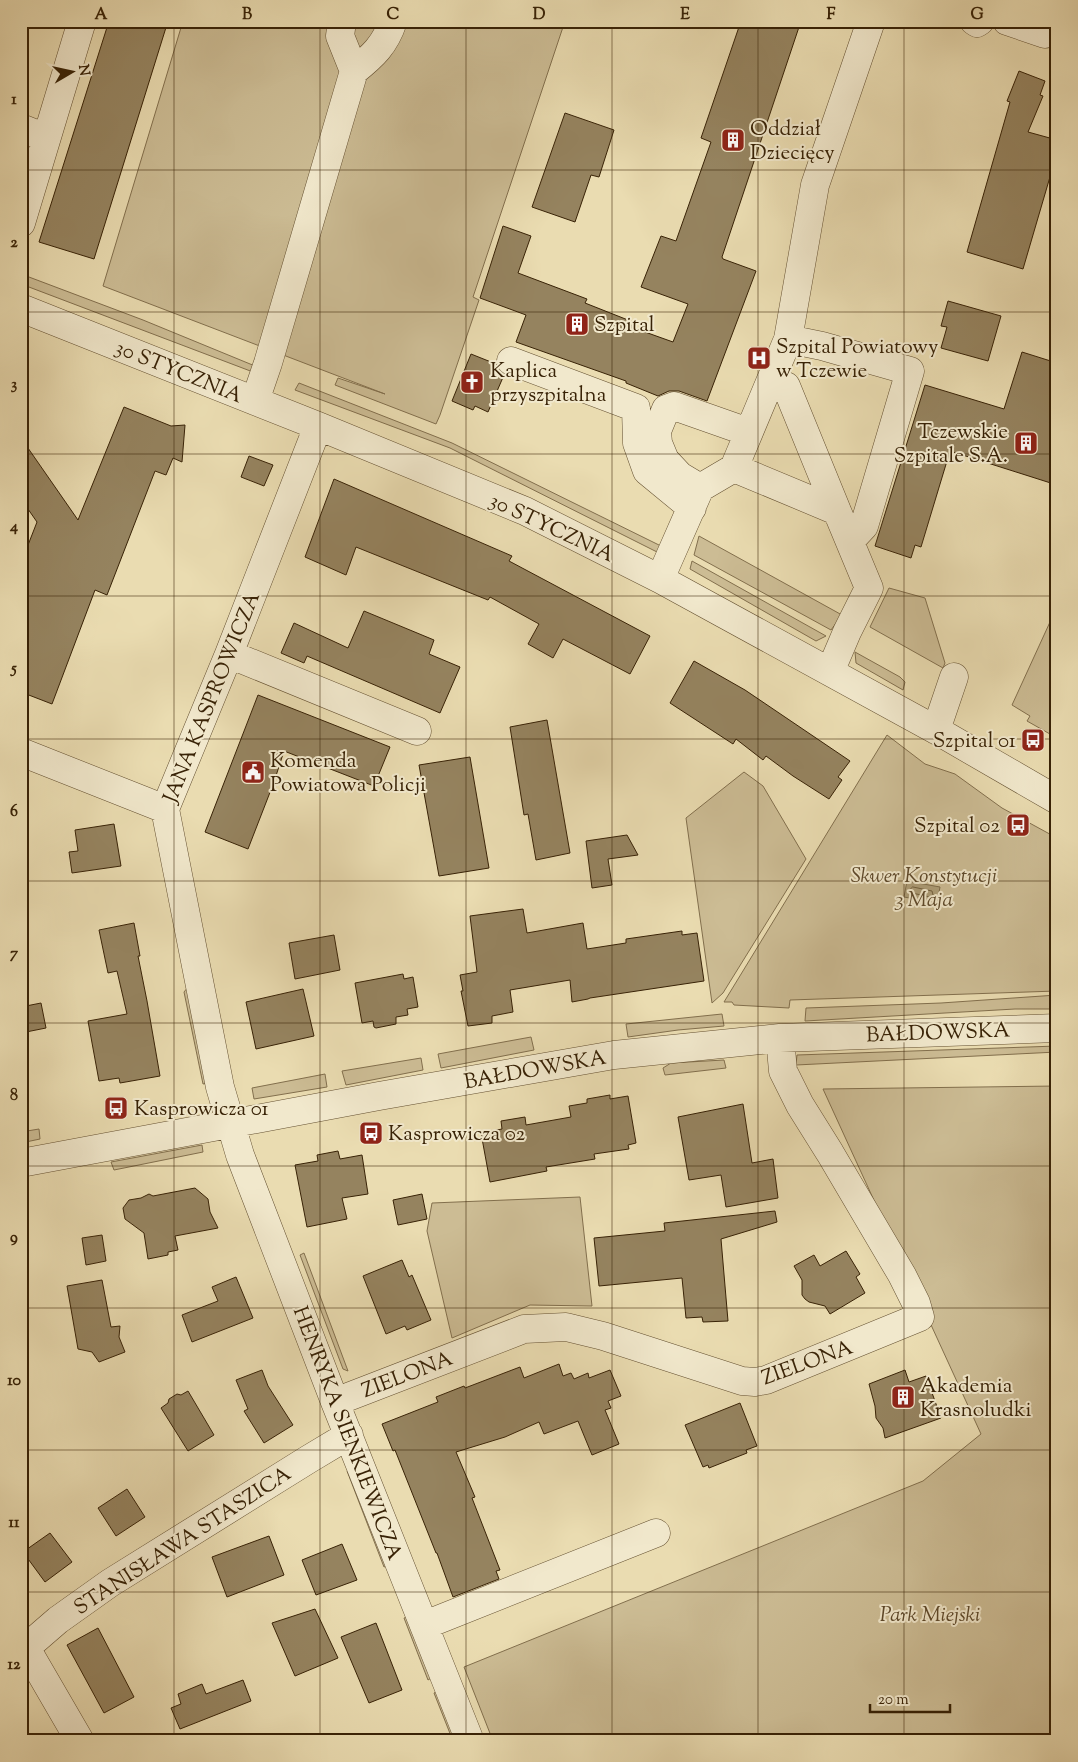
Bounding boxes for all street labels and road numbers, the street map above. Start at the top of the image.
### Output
street label: 30 STYCZNIA [110,334,246,412]
street label: 30 STYCZNIA [484,487,619,571]
street label: JANA KASPROWICZA [156,588,269,809]
street label: BAŁDOWSKA [866,1016,1011,1052]
street label: BAŁDOWSKA [462,1044,609,1098]
street label: HENRYKA SIENKIEWICZA [284,1302,408,1565]
street label: ZIELONA [758,1334,858,1394]
street label: ZIELONA [358,1345,458,1407]
street label: STANISŁAWA STASZICA [68,1460,298,1623]

